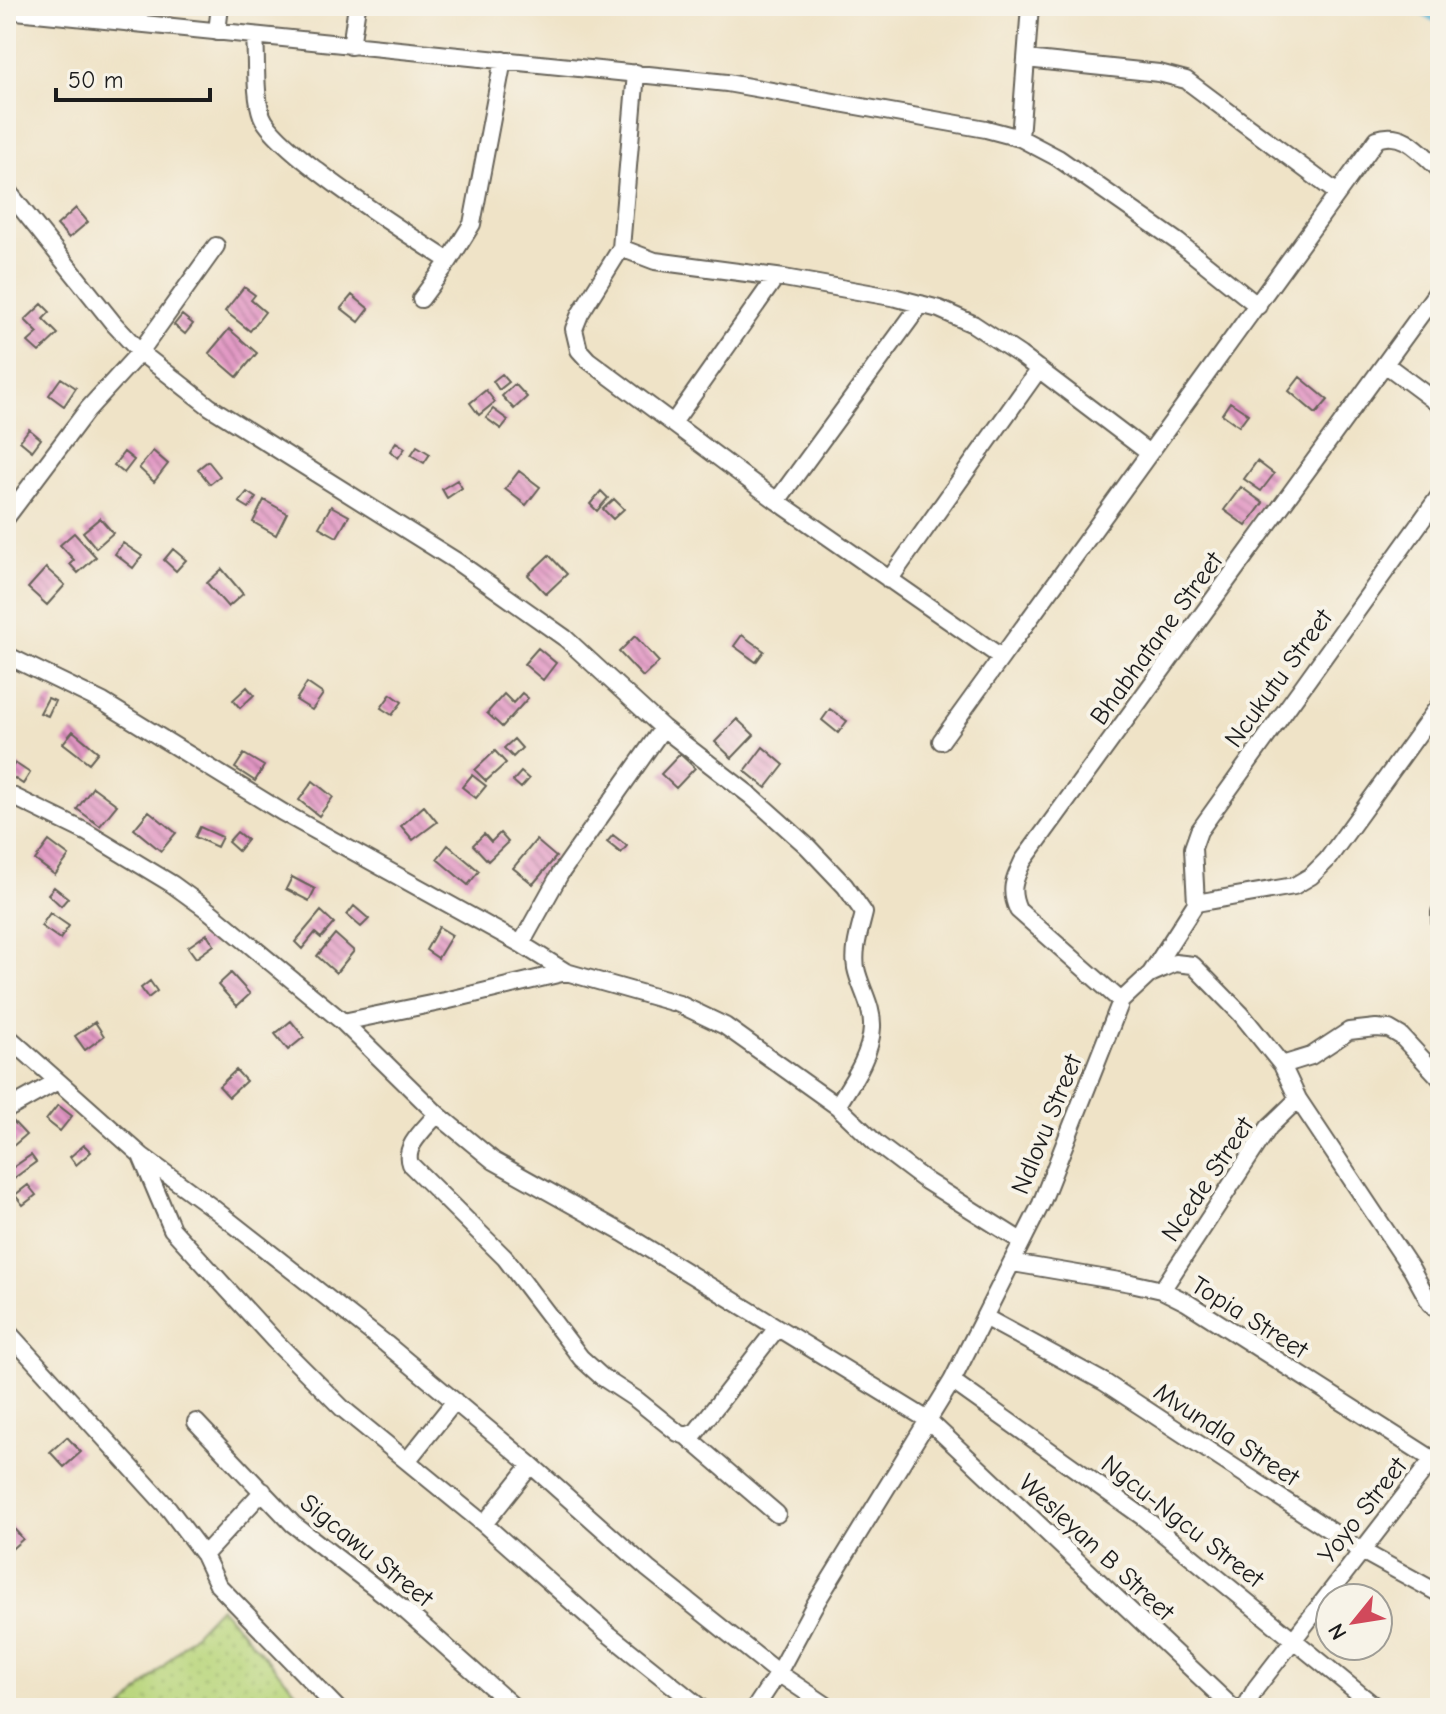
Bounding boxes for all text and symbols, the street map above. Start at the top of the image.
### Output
scale bar [56,52,210,102]
text: 50 m [68,66,124,94]
street label: Bhabhatane Street [1084,545,1230,731]
street label: Ncukutu Street [1219,602,1340,753]
street label: Ndlovu Street [1005,1049,1089,1199]
street label: Ncede Street [1155,1110,1261,1247]
street label: Topia Street [1186,1270,1315,1366]
street label: Mvundla Street [1148,1377,1306,1494]
street label: Ngcu-Ngcu Street [1095,1449,1271,1595]
street label: Yoyo Street [1312,1450,1414,1570]
street label: Wesleyan B Street [1013,1468,1181,1628]
street label: Sigcawu Street [294,1488,440,1615]
north arrow [1314,1582,1394,1662]
text: N [1323,1619,1352,1644]

